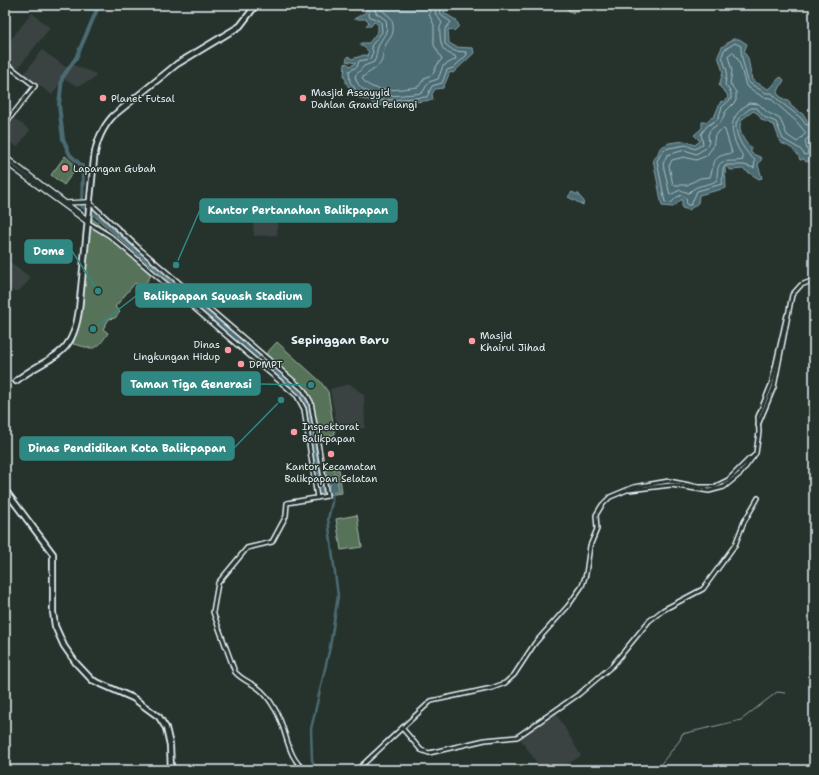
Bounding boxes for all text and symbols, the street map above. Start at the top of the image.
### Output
place label: Masjid Assayyid Dahlan Grand Pelangi [311,86,417,111]
place label: Planet Futsal [111,92,175,105]
marker: Planet Futsal [98,93,108,103]
marker: Masjid Assayyid Dahlan Grand Pelangi [298,93,308,103]
place label: Lapangan Gubah [73,162,156,175]
marker: Lapangan Gubah [60,163,70,173]
callout: Kantor Pertanahan Balikpapan [200,199,397,222]
text: Kantor Pertanahan Balikpapan [208,203,389,218]
callout: Dome [25,240,72,263]
text: Dome [33,244,65,259]
callout: Balikpapan Squash Stadium [136,284,311,307]
text: Balikpapan Squash Stadium [144,289,302,304]
place label: Masjid Khairul Jihad [480,329,546,354]
district label: Sepinggan Baru [291,332,389,348]
marker: Masjid Khairul Jihad [467,336,477,346]
place label: Dinas Lingkungan Hidup [133,338,220,363]
marker: Dinas Lingkungan Hidup [223,345,233,355]
place label: DPMPT [249,358,283,371]
marker: DPMPT [236,359,246,369]
callout: Taman Tiga Generasi [122,372,260,395]
text: Taman Tiga Generasi [130,377,252,392]
place label: Inspektorat Balikpapan [302,420,359,445]
marker: Inspektorat Balikpapan [289,427,299,437]
callout: Dinas Pendidikan Kota Balikpapan [20,437,234,460]
text: Dinas Pendidikan Kota Balikpapan [28,441,227,456]
marker: Kantor Kecamatan Balikpapan Selatan [326,449,336,459]
place label: Kantor Kecamatan Balikpapan Selatan [285,460,377,485]

